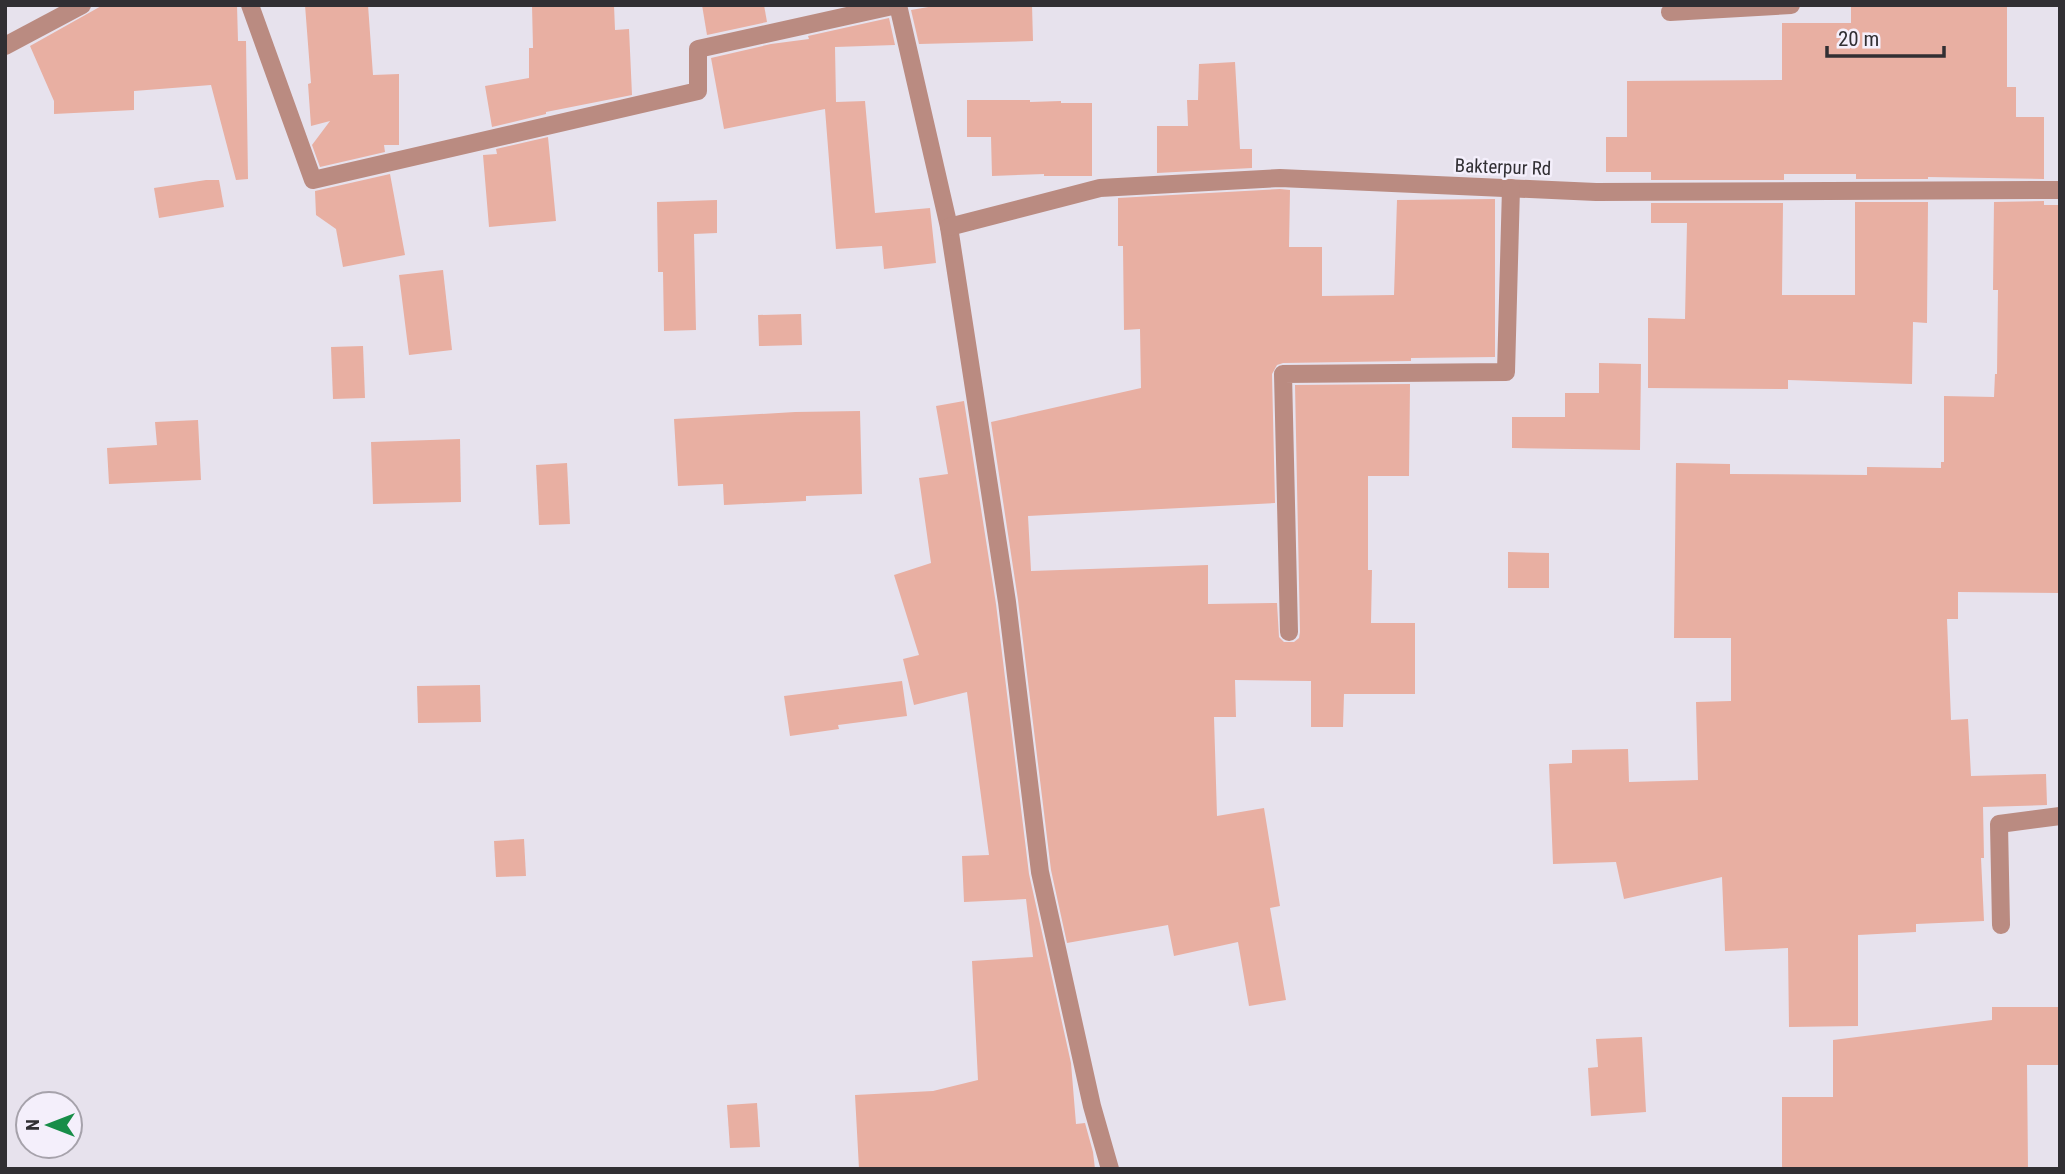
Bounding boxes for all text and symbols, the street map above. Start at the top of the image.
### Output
scale bar [1827,14,1944,58]
text: 20 m [1838,27,1879,51]
street label: Bakterpur Rd [1454,154,1552,180]
north arrow [14,1090,84,1160]
text: N [21,1119,44,1131]

